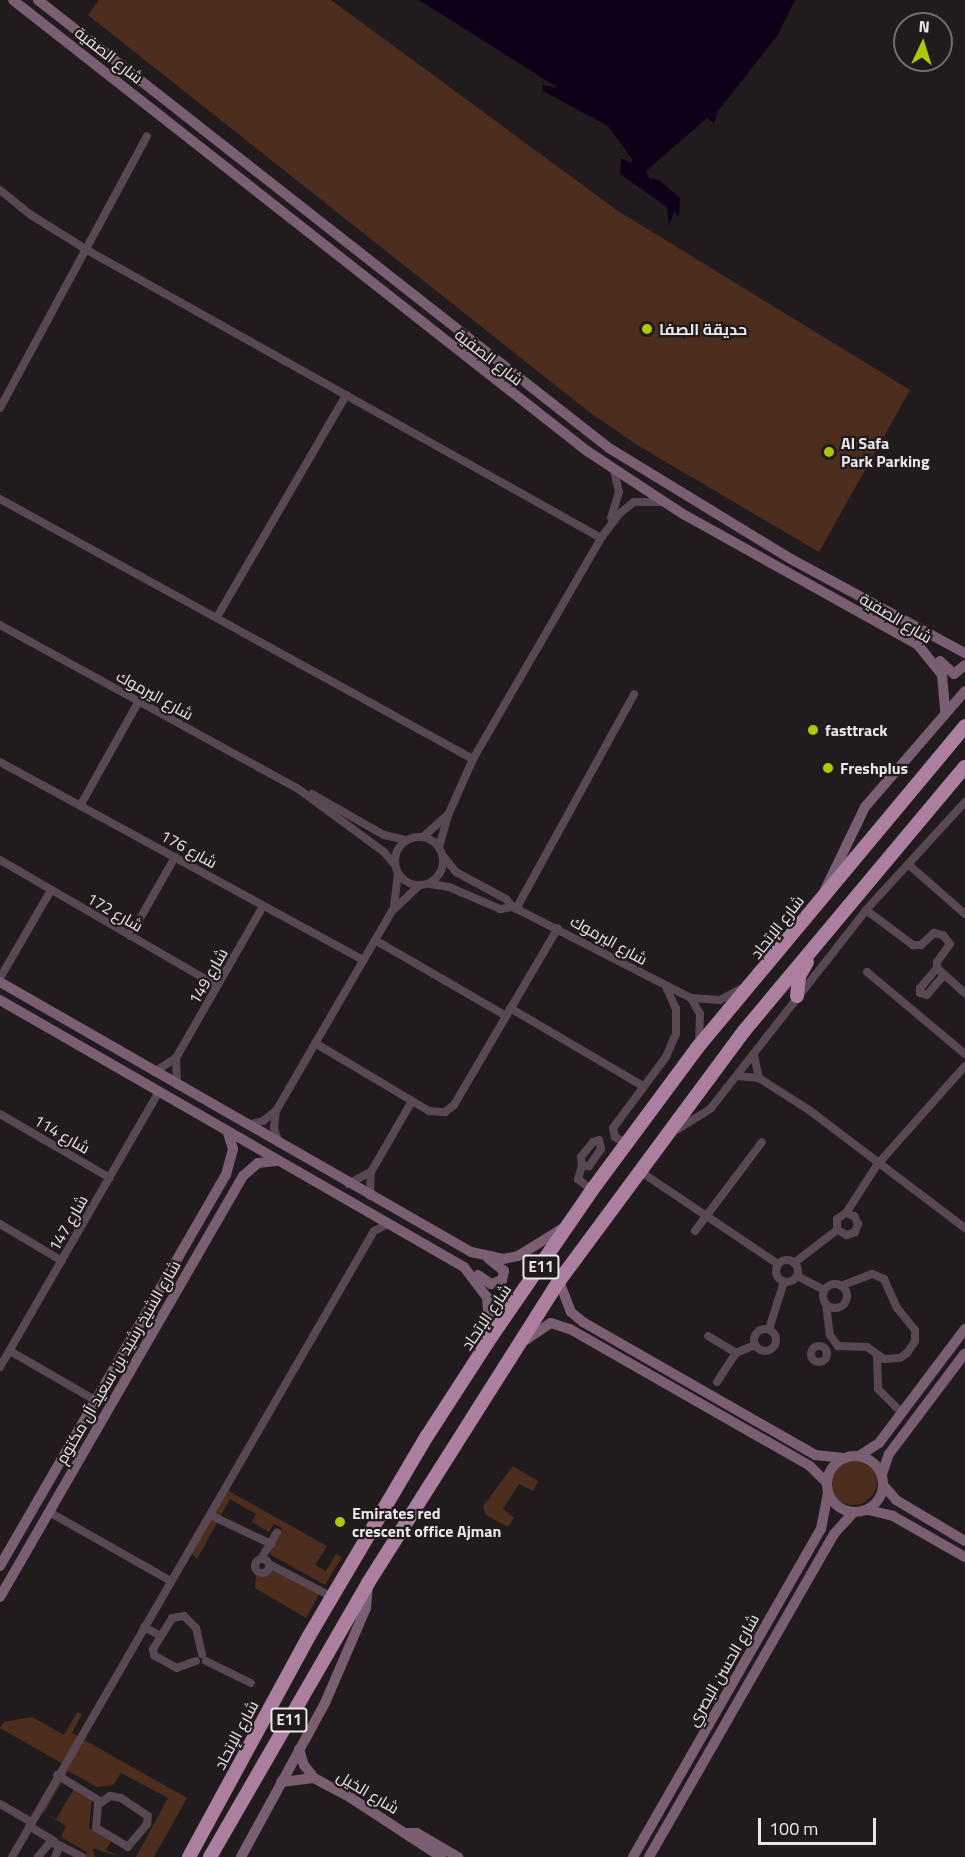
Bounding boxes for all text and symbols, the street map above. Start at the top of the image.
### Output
north arrow [893,12,953,72]
text: N [918,14,930,38]
street label: شارع الصفية [71,22,147,88]
place label: حديقة الصفا [659,319,747,339]
marker: حديقة الصفا [640,322,654,336]
street label: شارع الصفية [451,324,527,390]
place label: Al Safa Park Parking [841,433,929,471]
marker: Al Safa Park Parking [822,445,836,459]
street label: شارع الصفية [856,589,936,647]
street label: شارع اليرموك [113,666,197,724]
place label: fasttrack [825,720,888,740]
marker: fasttrack [806,723,820,737]
place label: Freshplus [840,758,908,778]
marker: Freshplus [821,761,835,775]
street label: شارع 176 [157,826,221,872]
street label: شارع 172 [84,888,146,936]
street label: شارع الإتحاد [746,891,808,963]
street label: شارع اليرموك [567,911,651,969]
street label: شارع 149 [184,945,232,1007]
street label: شارع 114 [31,1110,93,1158]
street label: شارع 147 [44,1192,92,1254]
road number: E11 [522,1255,560,1279]
street label: شارع الشيخ رشيد بن سعيد آل مكتوم [52,1257,184,1467]
street label: شارع الإتحاد [457,1280,515,1354]
place label: Emirates red crescent office Ajman [352,1503,501,1541]
marker: Emirates red crescent office Ajman [333,1515,347,1529]
street label: شارع الحسن البصري [683,1610,763,1730]
street label: شارع الإتحاد [210,1697,262,1773]
road number: E11 [270,1708,308,1732]
street label: شارع الخيل [334,1766,402,1818]
scale bar [761,1806,880,1844]
text: 100 m [769,1815,818,1842]

